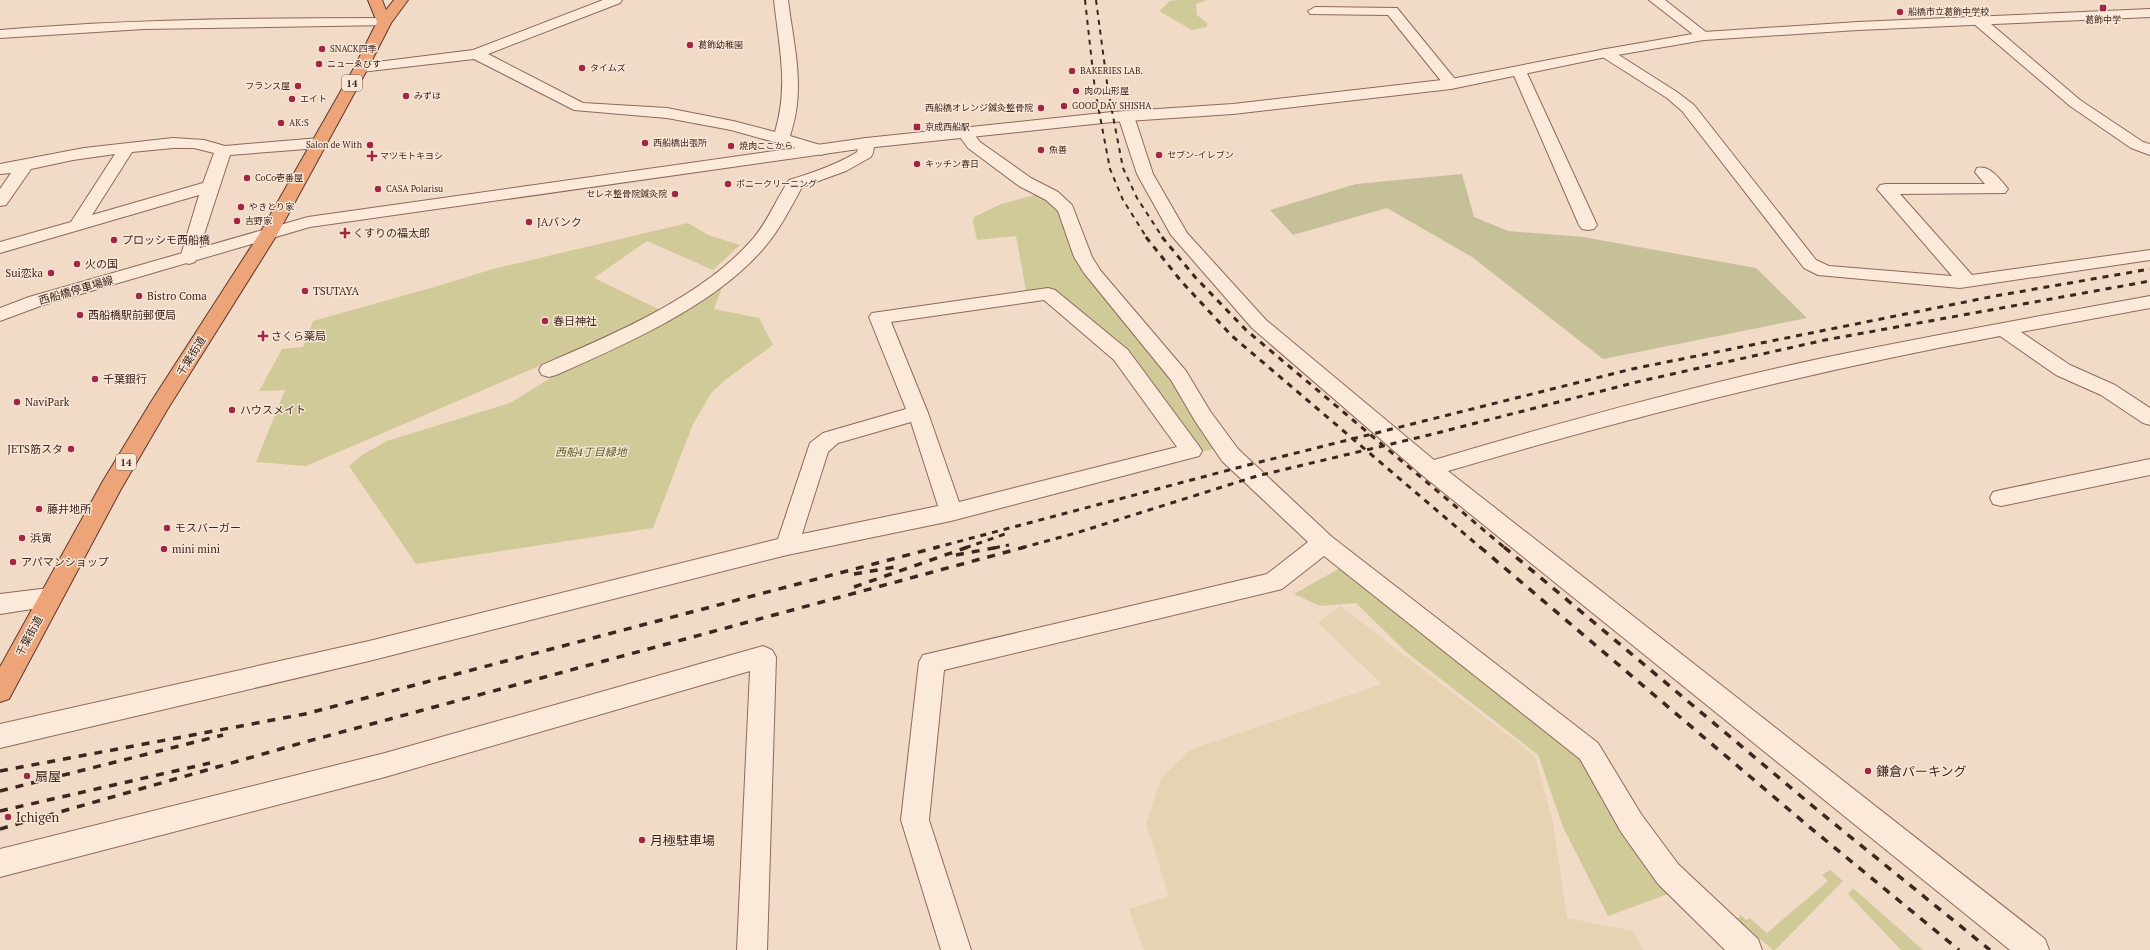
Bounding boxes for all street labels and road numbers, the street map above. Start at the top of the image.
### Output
road number: 14 [342,75,362,91]
street label: 西船橋停車場線 [37,273,115,307]
street label: 千葉街道 [173,334,209,378]
road number: 14 [116,454,136,470]
street label: 千葉街道 [12,613,46,659]

